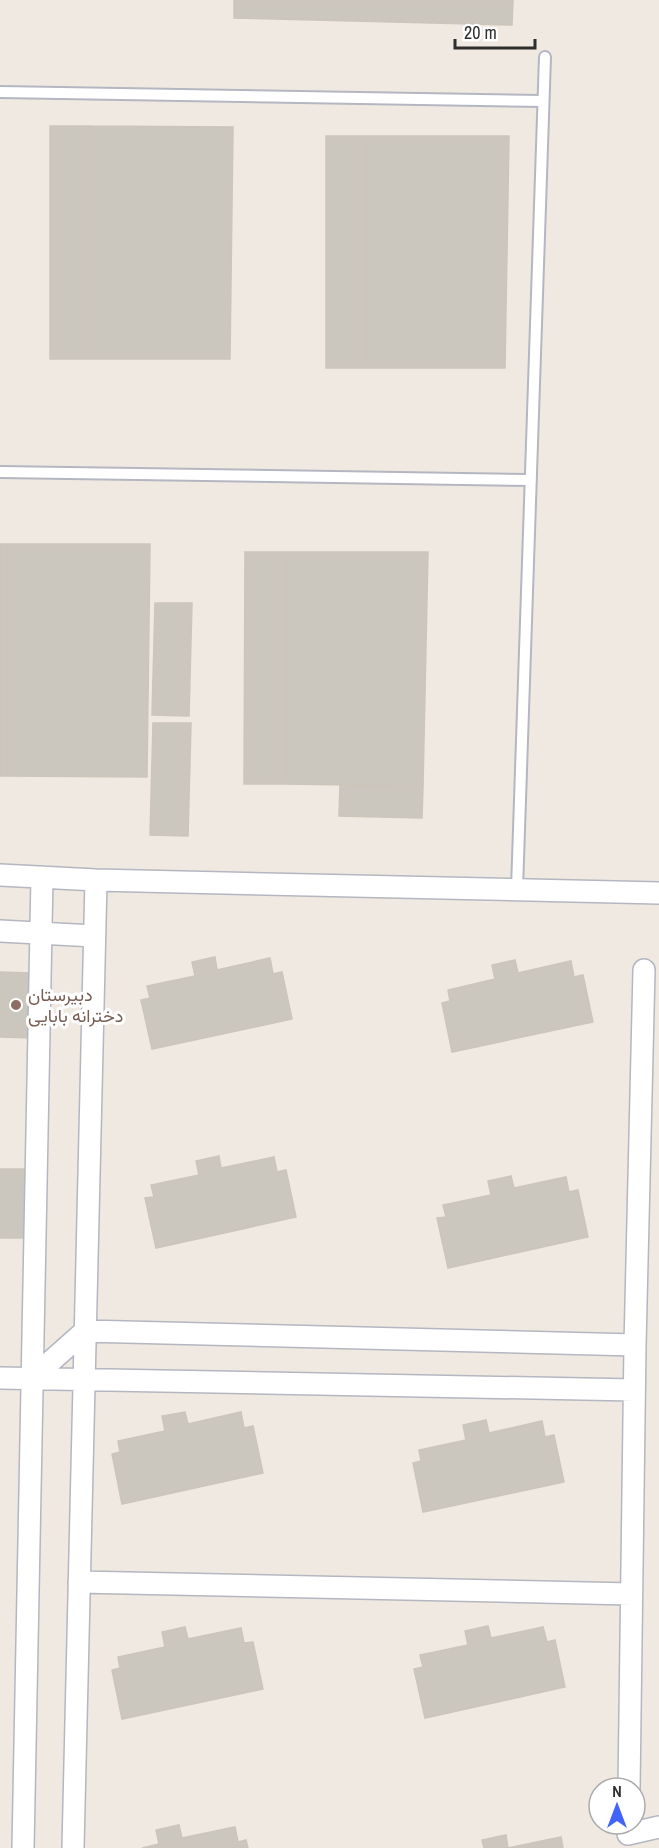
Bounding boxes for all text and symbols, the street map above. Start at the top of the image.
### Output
scale bar [455,12,534,50]
text: 20 m [464,20,497,45]
place label: دبیرستان دخترانه بابایی [28,982,123,1028]
marker: دبیرستان دخترانه بابایی [9,998,23,1012]
north arrow [587,1776,647,1836]
text: N [612,1780,622,1802]

